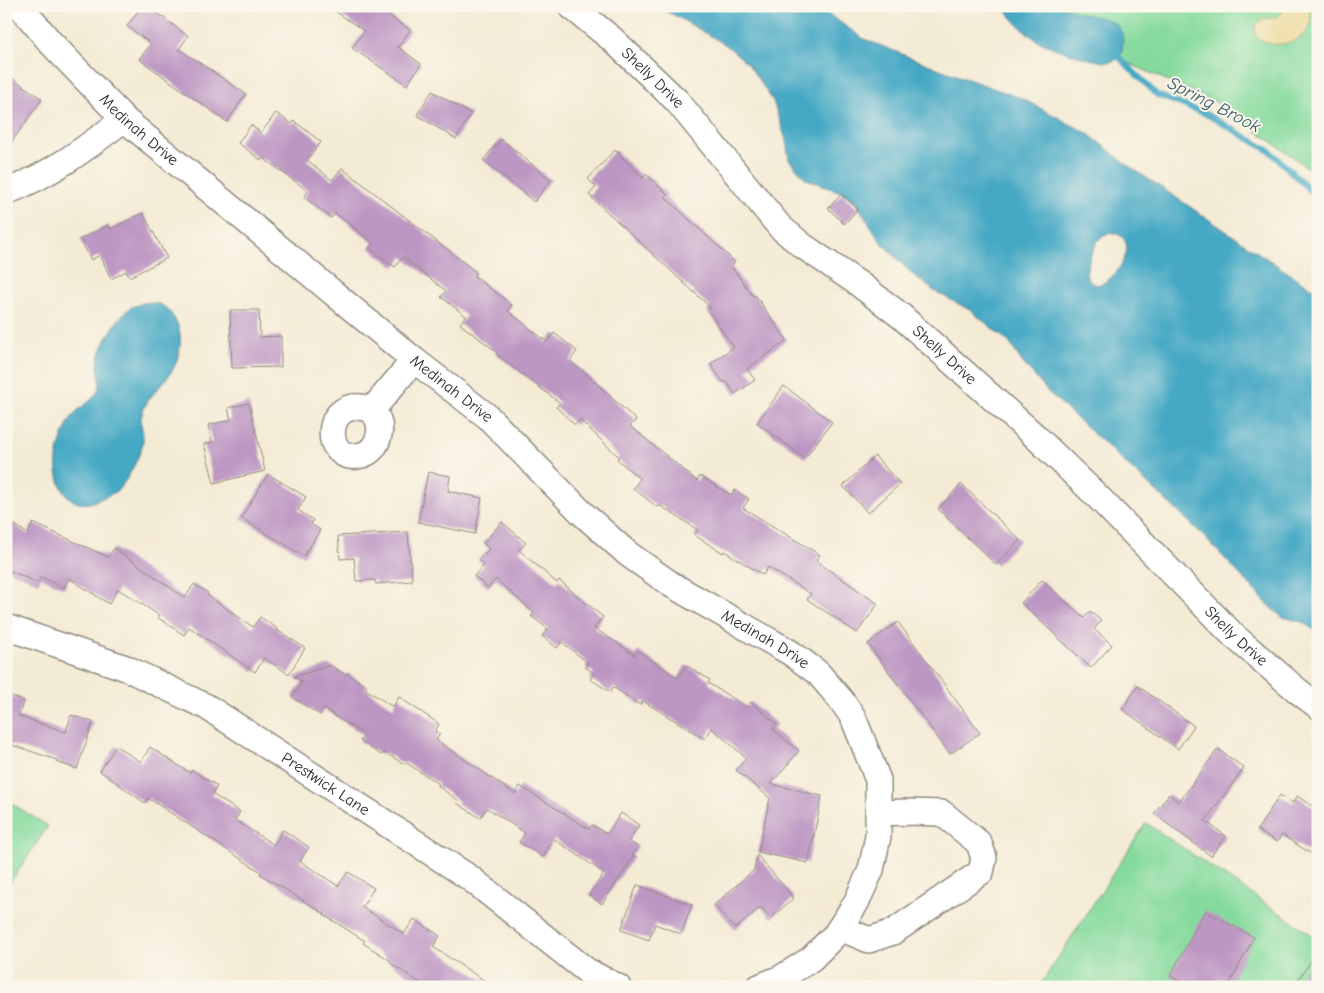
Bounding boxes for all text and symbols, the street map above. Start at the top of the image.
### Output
street label: Shelly Drive [618,44,688,112]
water label: Spring Brook [1164,73,1264,138]
street label: Medinah Drive [96,90,182,169]
street label: Shelly Drive [909,322,980,388]
street label: Medinah Drive [407,351,497,426]
street label: Shelly Drive [1201,602,1271,670]
street label: Medinah Drive [718,606,813,672]
street label: Prestwick Lane [278,749,373,819]

